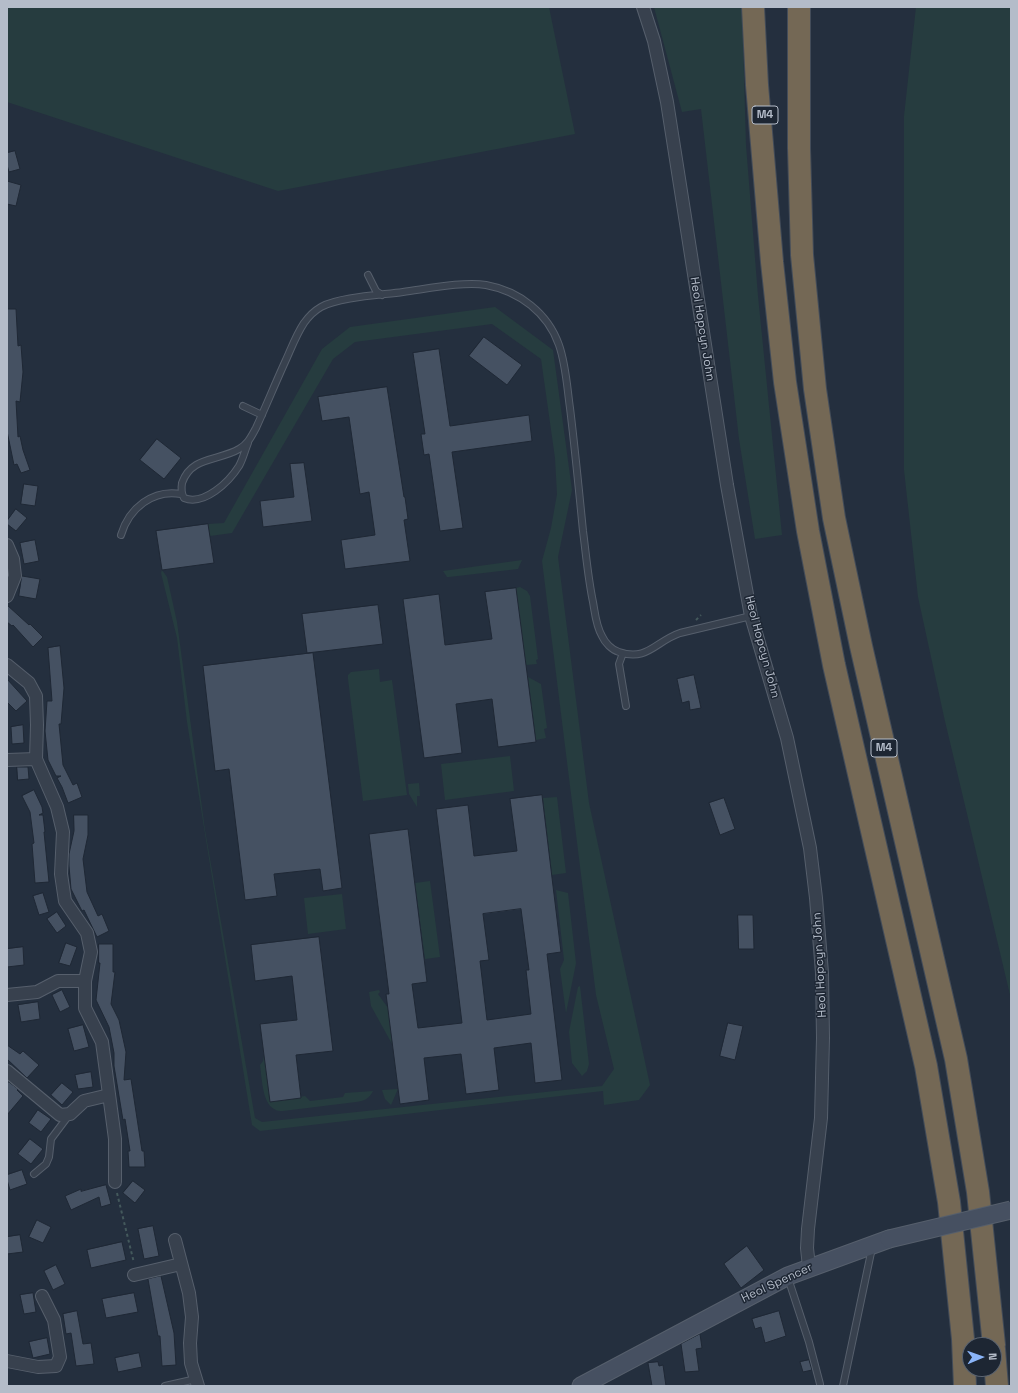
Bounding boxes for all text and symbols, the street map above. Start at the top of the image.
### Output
road number: M4 [752,106,778,124]
street label: Heol Hopcyn John [687,276,717,382]
street label: Heol Hopcyn John [741,594,783,700]
road number: M4 [871,739,897,757]
street label: Heol Hopcyn John [810,912,830,1018]
street label: Heol Spencer [739,1260,815,1306]
north arrow [962,1337,1002,1377]
text: N [986,1353,1000,1361]

